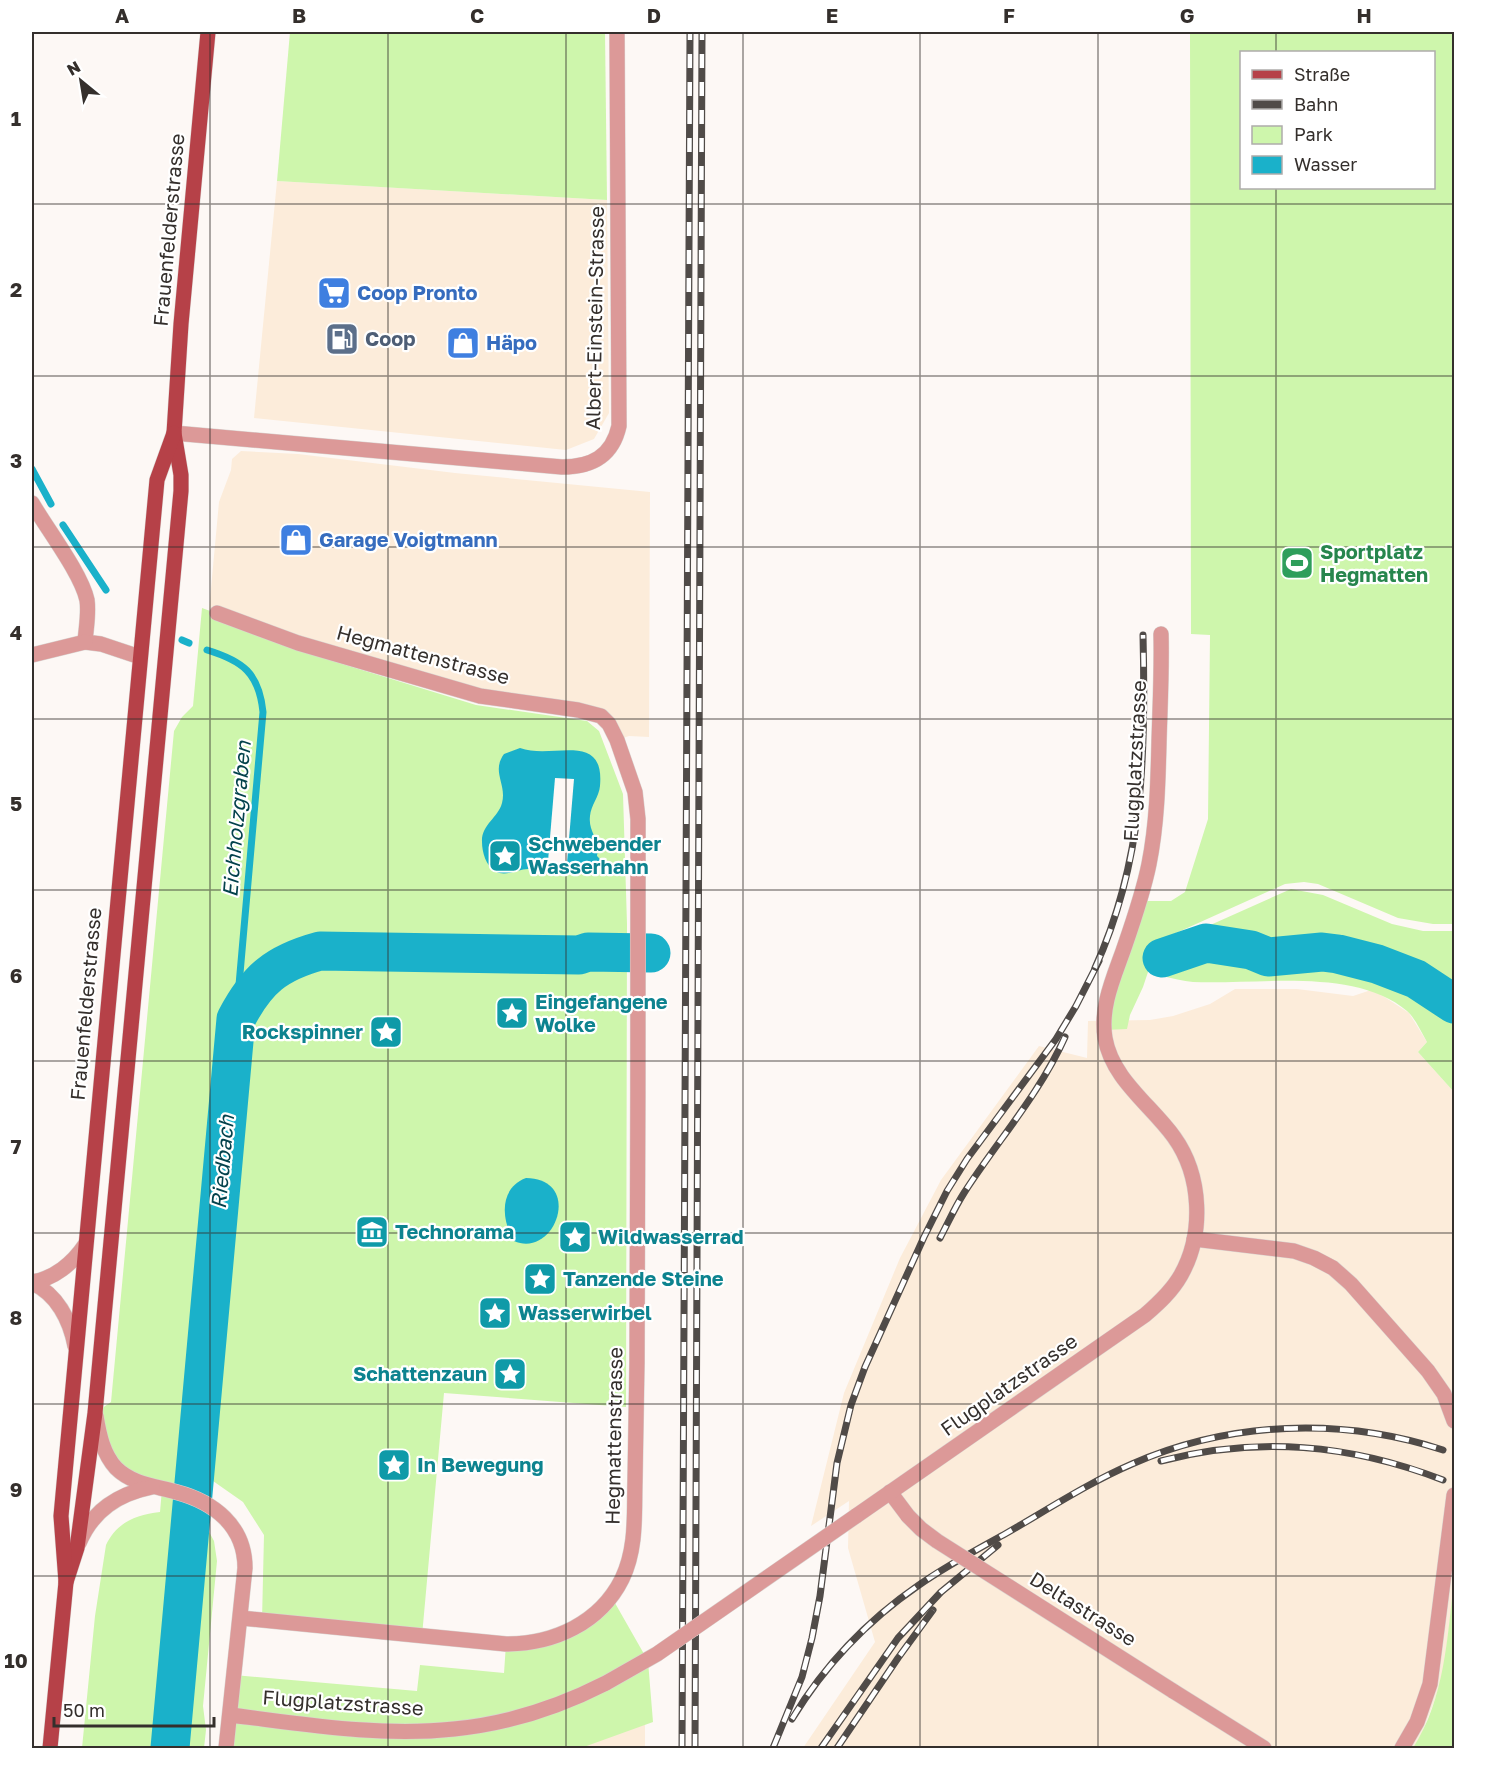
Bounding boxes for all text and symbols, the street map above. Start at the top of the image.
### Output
text: A [115,3,129,27]
text: B [292,3,306,27]
text: C [470,3,484,27]
text: D [647,3,661,27]
text: E [826,3,838,27]
text: F [1003,3,1015,27]
text: G [1180,3,1194,27]
text: H [1356,3,1372,27]
north arrow [51,51,111,111]
legend [1240,51,1435,189]
text: N [63,56,84,80]
text: Straße [1294,63,1350,85]
text: Bahn [1294,93,1338,115]
text: 1 [11,106,21,130]
text: Park [1294,123,1333,145]
street label: Frauenfelderstrasse [148,132,188,327]
text: Wasser [1294,153,1357,175]
street label: Albert-Einstein-Strasse [580,206,608,430]
supermarket icon: Coop Pronto [316,275,352,311]
text: 2 [10,277,22,301]
place label: Coop Pronto [357,280,478,304]
fuel station icon: Coop [324,321,360,357]
shop icon: Häpo [445,325,481,361]
place label: Coop [365,326,416,350]
place label: Häpo [486,330,537,354]
text: 3 [10,448,22,472]
shop icon: Garage Voigtmann [278,522,314,558]
place label: Garage Voigtmann [319,527,498,551]
place label: Sportplatz Hegmatten [1320,539,1428,586]
sports icon: Sportplatz Hegmatten [1279,545,1315,581]
street label: Hegmattenstrasse [334,619,512,689]
text: 4 [10,620,22,644]
street label: Flugplatzstrasse [1118,680,1150,842]
water label: Eichholzgraben [216,739,256,898]
text: 5 [10,791,22,815]
place label: Schwebender Wasserhahn [528,831,661,878]
place icon: Schwebender Wasserhahn [487,838,523,874]
street label: Frauenfelderstrasse [65,906,105,1101]
text: 6 [10,963,22,987]
place label: Eingefangene Wolke [535,989,668,1036]
place icon: Eingefangene Wolke [494,995,530,1031]
place icon: Rockspinner [368,1014,404,1050]
place label: Rockspinner [242,1019,363,1043]
water label: Riedbach [205,1113,239,1210]
text: 7 [11,1134,22,1158]
museum icon: Technorama [354,1214,390,1250]
place label: Technorama [395,1219,514,1243]
place icon: Wildwasserrad [557,1219,593,1255]
place label: Wildwasserrad [598,1224,744,1248]
place icon: Tanzende Steine [522,1261,558,1297]
place label: Tanzende Steine [563,1266,724,1290]
place icon: Wasserwirbel [477,1295,513,1331]
place label: Wasserwirbel [518,1300,652,1324]
text: 8 [10,1305,22,1329]
street label: Flugplatzstrasse [935,1328,1081,1440]
street label: Hegmattenstrasse [599,1347,627,1525]
place icon: Schattenzaun [492,1356,528,1392]
place label: Schattenzaun [353,1361,487,1385]
place icon: In Bewegung [376,1447,412,1483]
place label: In Bewegung [417,1452,544,1476]
text: 9 [10,1477,22,1501]
street label: Deltastrasse [1026,1566,1141,1650]
text: 10 [4,1648,28,1672]
street label: Flugplatzstrasse [262,1684,424,1720]
scale bar [54,1690,214,1728]
text: 50 m [63,1699,105,1721]

